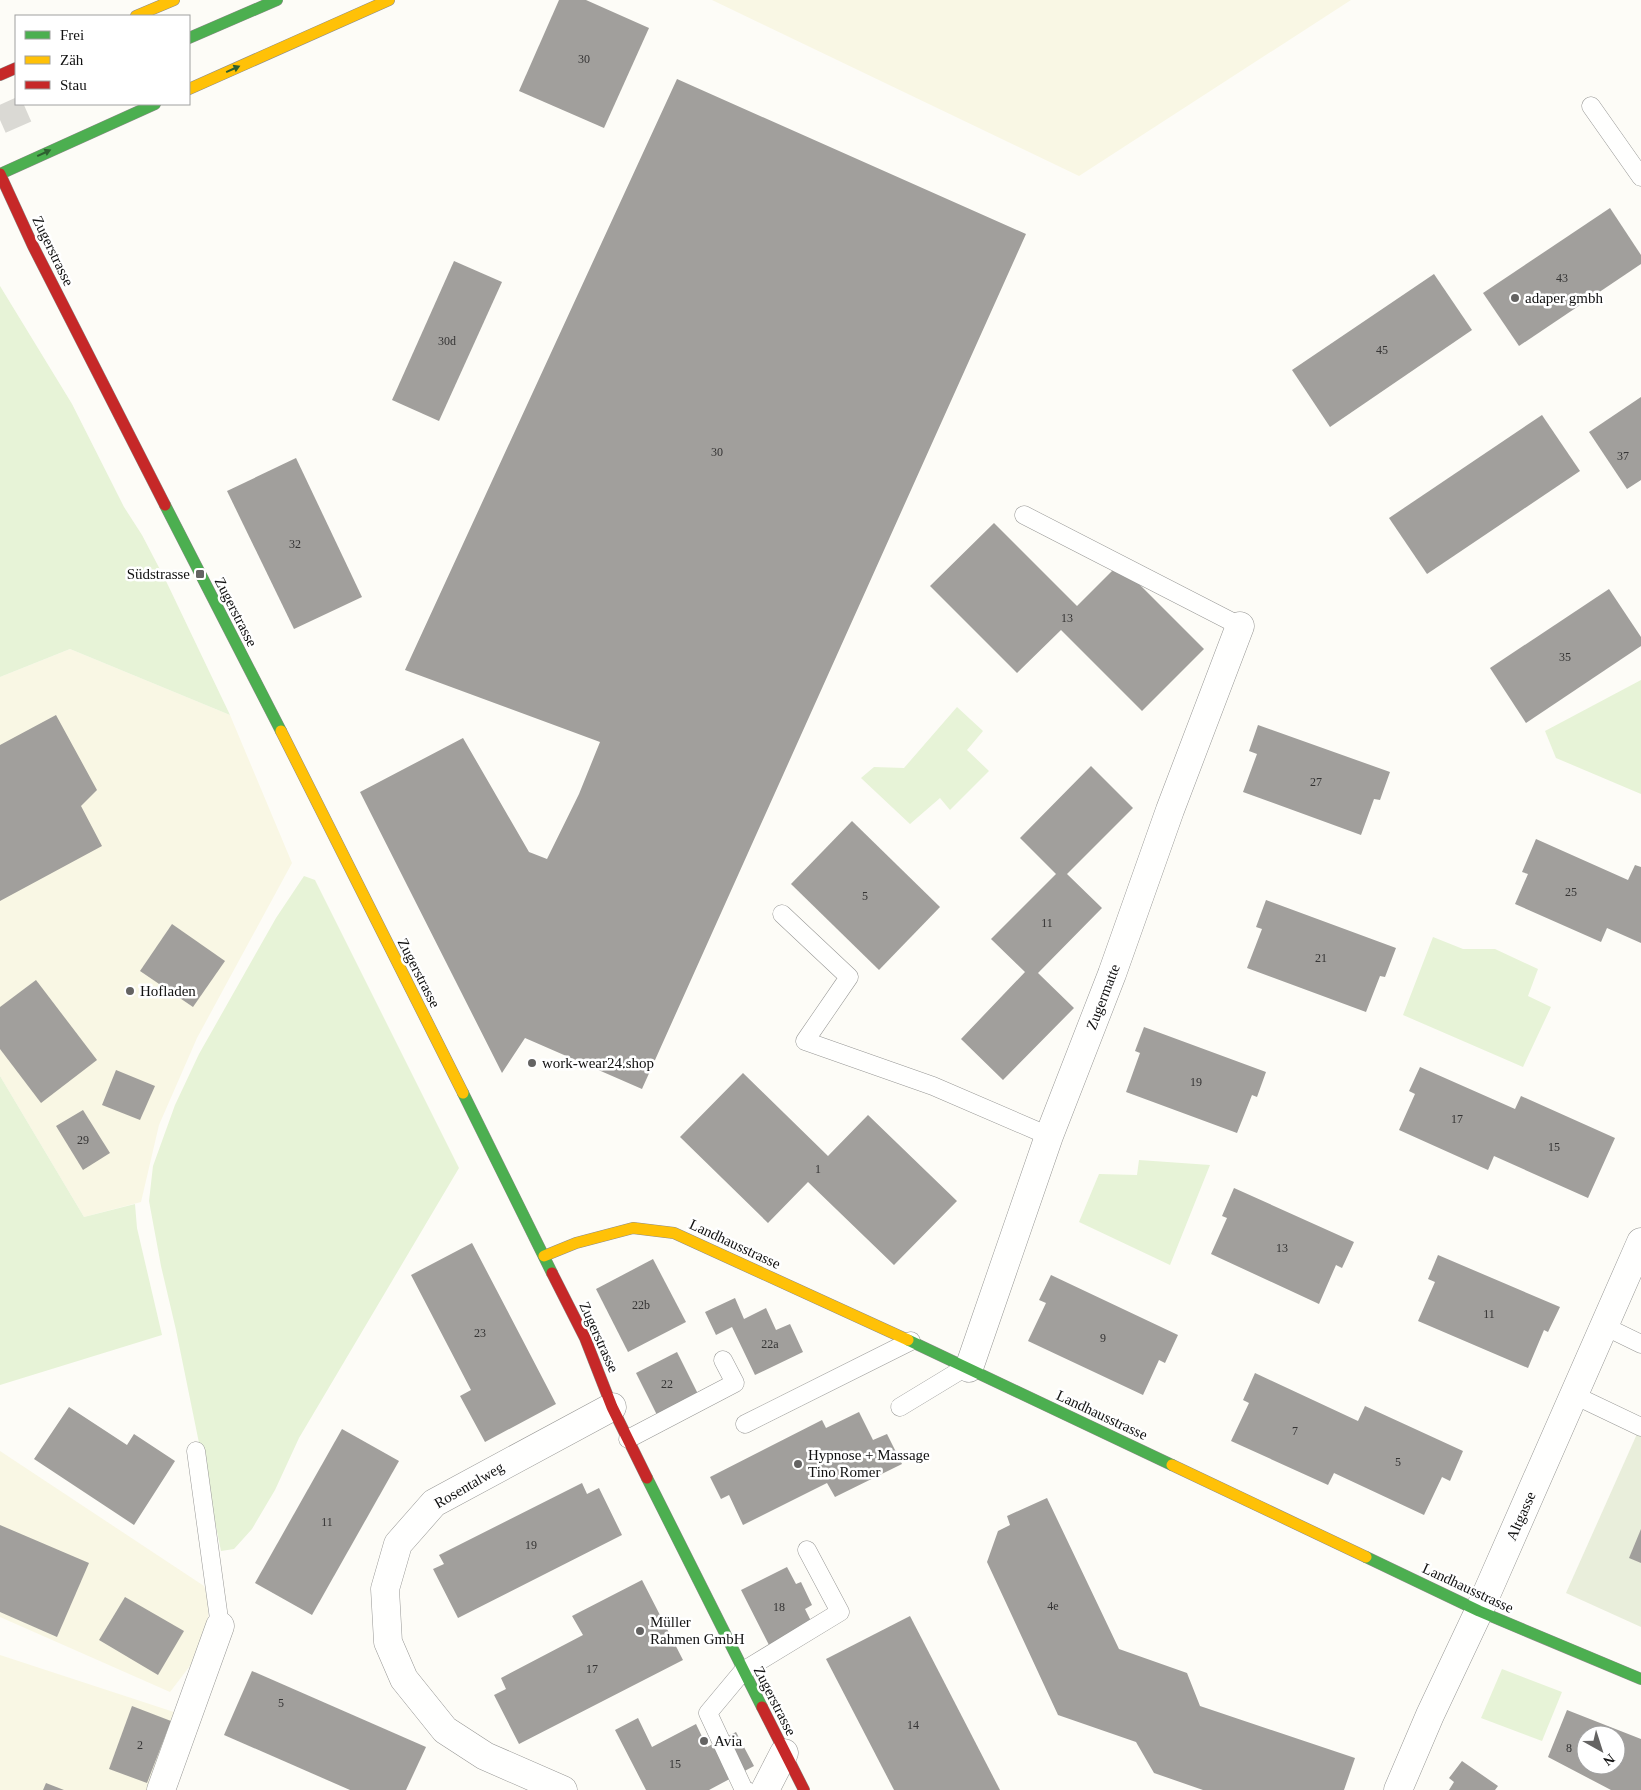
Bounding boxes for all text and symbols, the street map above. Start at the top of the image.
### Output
legend [15,15,190,105]
text: Frei [60,27,84,43]
text: Zäh [60,52,84,68]
house number: 30 [578,52,590,66]
one-way arrow [226,64,240,72]
text: Stau [60,77,87,93]
one-way arrow [37,149,51,157]
street label: Zugerstrasse [29,213,77,289]
house number: 43 [1556,271,1568,285]
place label: adaper gmbh [1525,290,1603,306]
marker: adaper gmbh [1509,292,1521,304]
house number: 30d [438,334,456,348]
house number: 45 [1376,343,1388,357]
house number: 30 [711,445,723,459]
house number: 37 [1617,449,1629,463]
house number: 32 [289,537,301,551]
place label: Südstrasse [127,566,190,582]
marker: Südstrasse [194,568,206,580]
street label: Zugerstrasse [212,575,260,650]
house number: 13 [1061,611,1073,625]
house number: 35 [1559,650,1571,664]
house number: 27 [1310,775,1322,789]
house number: 25 [1565,885,1577,899]
house number: 5 [862,889,868,903]
house number: 11 [1041,916,1053,930]
street label: Zugerstrasse [395,936,443,1011]
house number: 21 [1315,951,1327,965]
street label: Zugermatte [1083,962,1123,1032]
place label: Hofladen [140,983,196,999]
marker: Hofladen [124,985,136,997]
place label: work-wear24.shop [542,1055,654,1071]
marker: work-wear24.shop [526,1057,538,1069]
house number: 19 [1190,1075,1202,1089]
house number: 17 [1451,1112,1463,1126]
house number: 29 [77,1133,89,1147]
house number: 15 [1548,1140,1560,1154]
house number: 1 [815,1162,821,1176]
street label: Landhausstrasse [687,1216,783,1272]
house number: 13 [1276,1241,1288,1255]
house number: 22b [632,1298,650,1312]
street label: Zugerstrasse [576,1299,622,1375]
house number: 11 [1483,1307,1495,1321]
house number: 23 [474,1326,486,1340]
house number: 9 [1100,1331,1106,1345]
house number: 22a [761,1337,779,1351]
house number: 22 [661,1377,673,1391]
street label: Landhausstrasse [1054,1387,1150,1443]
house number: 7 [1292,1424,1298,1438]
place label: Hypnose + Massage Tino Romer [808,1447,930,1480]
house number: 5 [1395,1455,1401,1469]
street label: Rosentalweg [431,1458,507,1511]
marker: Hypnose + Massage Tino Romer [792,1458,804,1470]
street label: Altgasse [1503,1489,1539,1543]
house number: 11 [321,1515,333,1529]
house number: 19 [525,1538,537,1552]
street label: Landhausstrasse [1420,1560,1516,1616]
house number: 4e [1047,1599,1059,1613]
house number: 18 [773,1600,785,1614]
place label: Müller Rahmen GmbH [650,1614,745,1647]
marker: Müller Rahmen GmbH [634,1625,646,1637]
house number: 17 [586,1662,598,1676]
street label: Zugerstrasse [751,1664,799,1739]
house number: 5 [278,1696,284,1710]
house number: 14 [907,1718,919,1732]
north arrow [1576,1725,1626,1775]
place label: Avia [714,1733,742,1749]
marker: Avia [698,1735,710,1747]
house number: 2 [137,1738,143,1752]
house number: 8 [1566,1741,1572,1755]
text: N [1600,1751,1618,1769]
house number: 15 [669,1757,681,1771]

